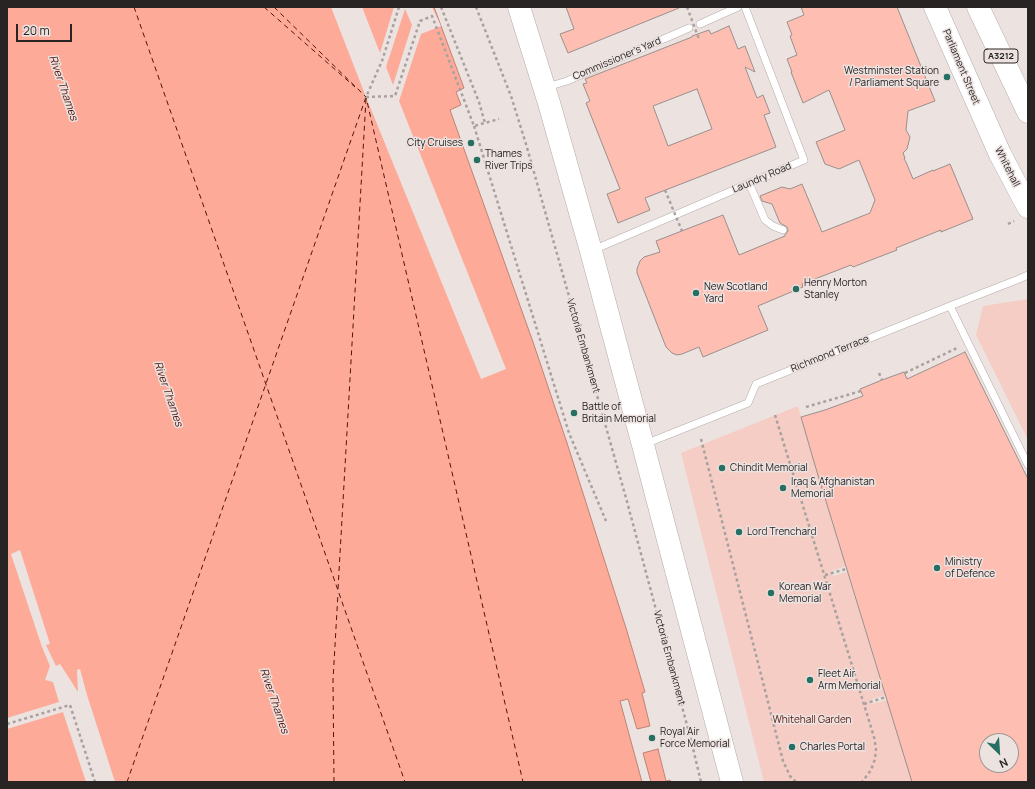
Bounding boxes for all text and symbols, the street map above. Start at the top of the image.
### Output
scale bar [18,16,74,42]
text: 20 m [23,22,50,39]
street label: Parliament Street [940,28,982,106]
street label: Commissioner's Yard [571,35,663,83]
road number: A3212 [984,49,1018,63]
water label: River Thames [46,54,80,122]
place label: Westminster Station / Parliament Square [844,65,939,88]
marker: Westminster Station / Parliament Square [942,72,952,82]
place label: City Cruises [407,137,463,149]
marker: City Cruises [466,138,476,148]
street label: Whitehall [992,145,1022,189]
place label: Thames River Trips [485,148,532,172]
marker: Thames River Trips [472,155,482,165]
street label: Laundry Road [731,160,793,196]
place label: Henry Morton Stanley [804,277,867,300]
place label: New Scotland Yard [704,281,767,304]
marker: Henry Morton Stanley [791,284,801,294]
marker: New Scotland Yard [691,288,701,298]
street label: Victoria Embankment [564,297,602,395]
street label: Richmond Terrace [789,333,871,375]
water label: River Thames [151,360,185,428]
place label: Battle of Britain Memorial [582,401,656,424]
marker: Battle of Britain Memorial [569,408,579,418]
place label: Chindit Memorial [730,462,808,474]
marker: Chindit Memorial [717,463,727,473]
place label: Iraq & Afghanistan Memorial [791,476,875,500]
marker: Iraq & Afghanistan Memorial [778,483,788,493]
place label: Lord Trenchard [747,526,816,538]
marker: Lord Trenchard [734,527,744,537]
place label: Ministry of Defence [945,556,995,580]
marker: Ministry of Defence [932,563,942,573]
place label: Korean War Memorial [779,581,831,604]
marker: Korean War Memorial [766,588,776,598]
street label: Victoria Embankment [651,609,687,707]
water label: River Thames [257,667,291,735]
place label: Fleet Air Arm Memorial [818,668,881,692]
marker: Fleet Air Arm Memorial [805,675,815,685]
park label: Whitehall Garden [772,714,852,726]
place label: Royal Air Force Memorial [660,726,730,750]
marker: Royal Air Force Memorial [647,733,657,743]
north arrow [979,733,1019,773]
place label: Charles Portal [800,741,865,753]
marker: Charles Portal [787,742,797,752]
text: N [997,755,1011,772]

